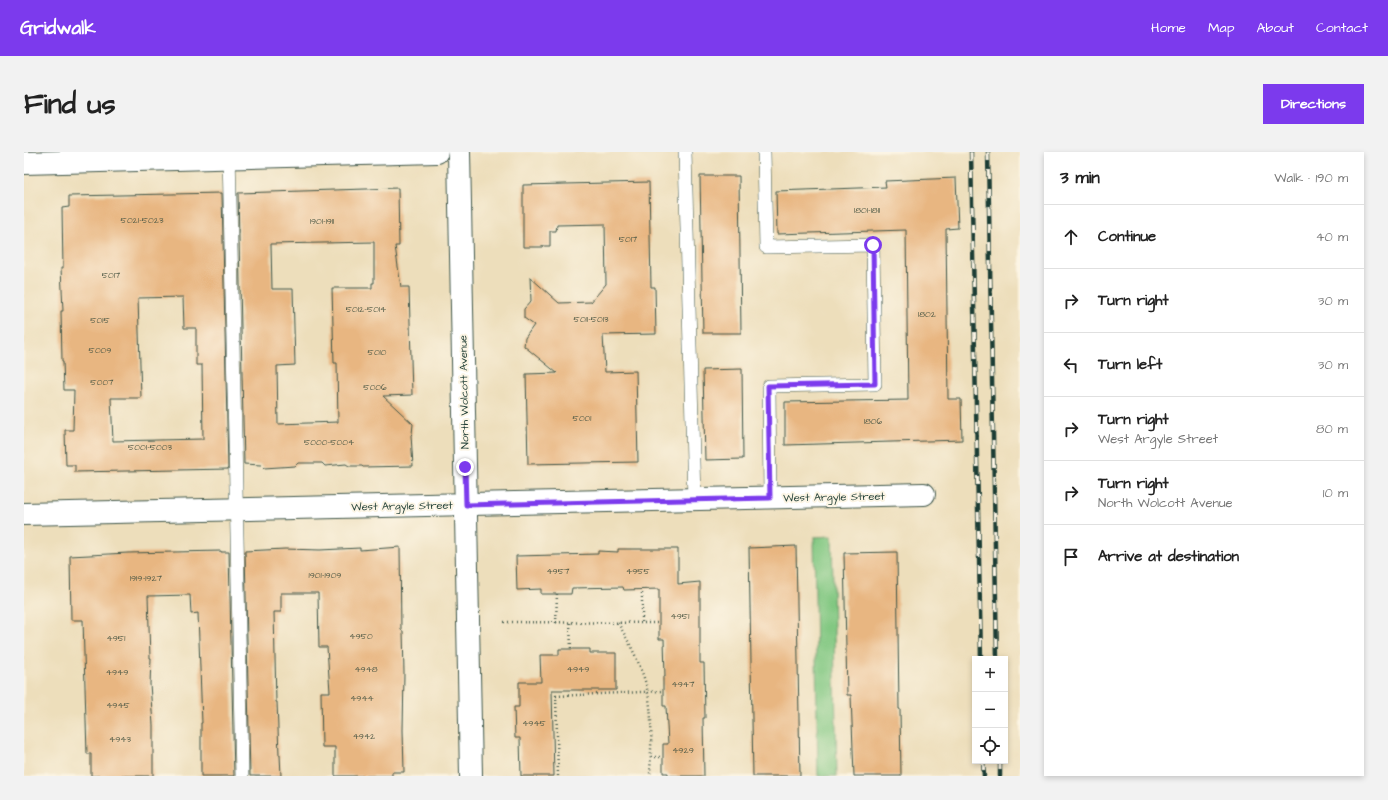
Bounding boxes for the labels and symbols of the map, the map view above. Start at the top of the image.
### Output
house number: 1801-1811 [854,204,880,217]
house number: 5021-5023 [121,214,164,227]
house number: 1901-1911 [310,215,334,228]
house number: 5017 [619,233,638,246]
route start [864,236,882,254]
house number: 5017 [102,269,121,282]
house number: 5012-5014 [346,303,386,316]
house number: 1802 [918,308,937,321]
house number: 5011-5013 [574,313,609,326]
house number: 5015 [90,314,110,327]
street label: North Wolcott Avenue [456,335,472,449]
house number: 5009 [89,344,111,357]
house number: 5010 [368,346,387,359]
house number: 5007 [90,376,114,389]
house number: 5006 [363,381,387,394]
house number: 5001 [573,412,591,425]
house number: 1806 [864,415,883,428]
house number: 5000-5004 [304,436,354,449]
house number: 5001-5003 [128,441,172,454]
route end [456,458,474,476]
street label: West Argyle Street [783,489,885,506]
street label: West Argyle Street [351,498,453,515]
house number: 4957 [546,565,570,578]
house number: 4955 [626,565,651,578]
house number: 1901-1909 [309,569,341,582]
house number: 1919-1927 [130,572,163,585]
house number: 4951 [671,610,689,623]
house number: 4950 [349,630,373,643]
house number: 4951 [107,632,125,645]
house number: 4948 [354,663,378,676]
house number: 4949 [567,663,589,676]
house number: 4949 [106,666,128,679]
house number: 4947 [672,678,695,691]
house number: 4944 [350,692,374,705]
house number: 4945 [106,699,131,712]
house number: 4945 [522,717,547,730]
house number: 4942 [353,730,376,743]
house number: 4943 [109,733,131,746]
house number: 4929 [672,744,694,757]

